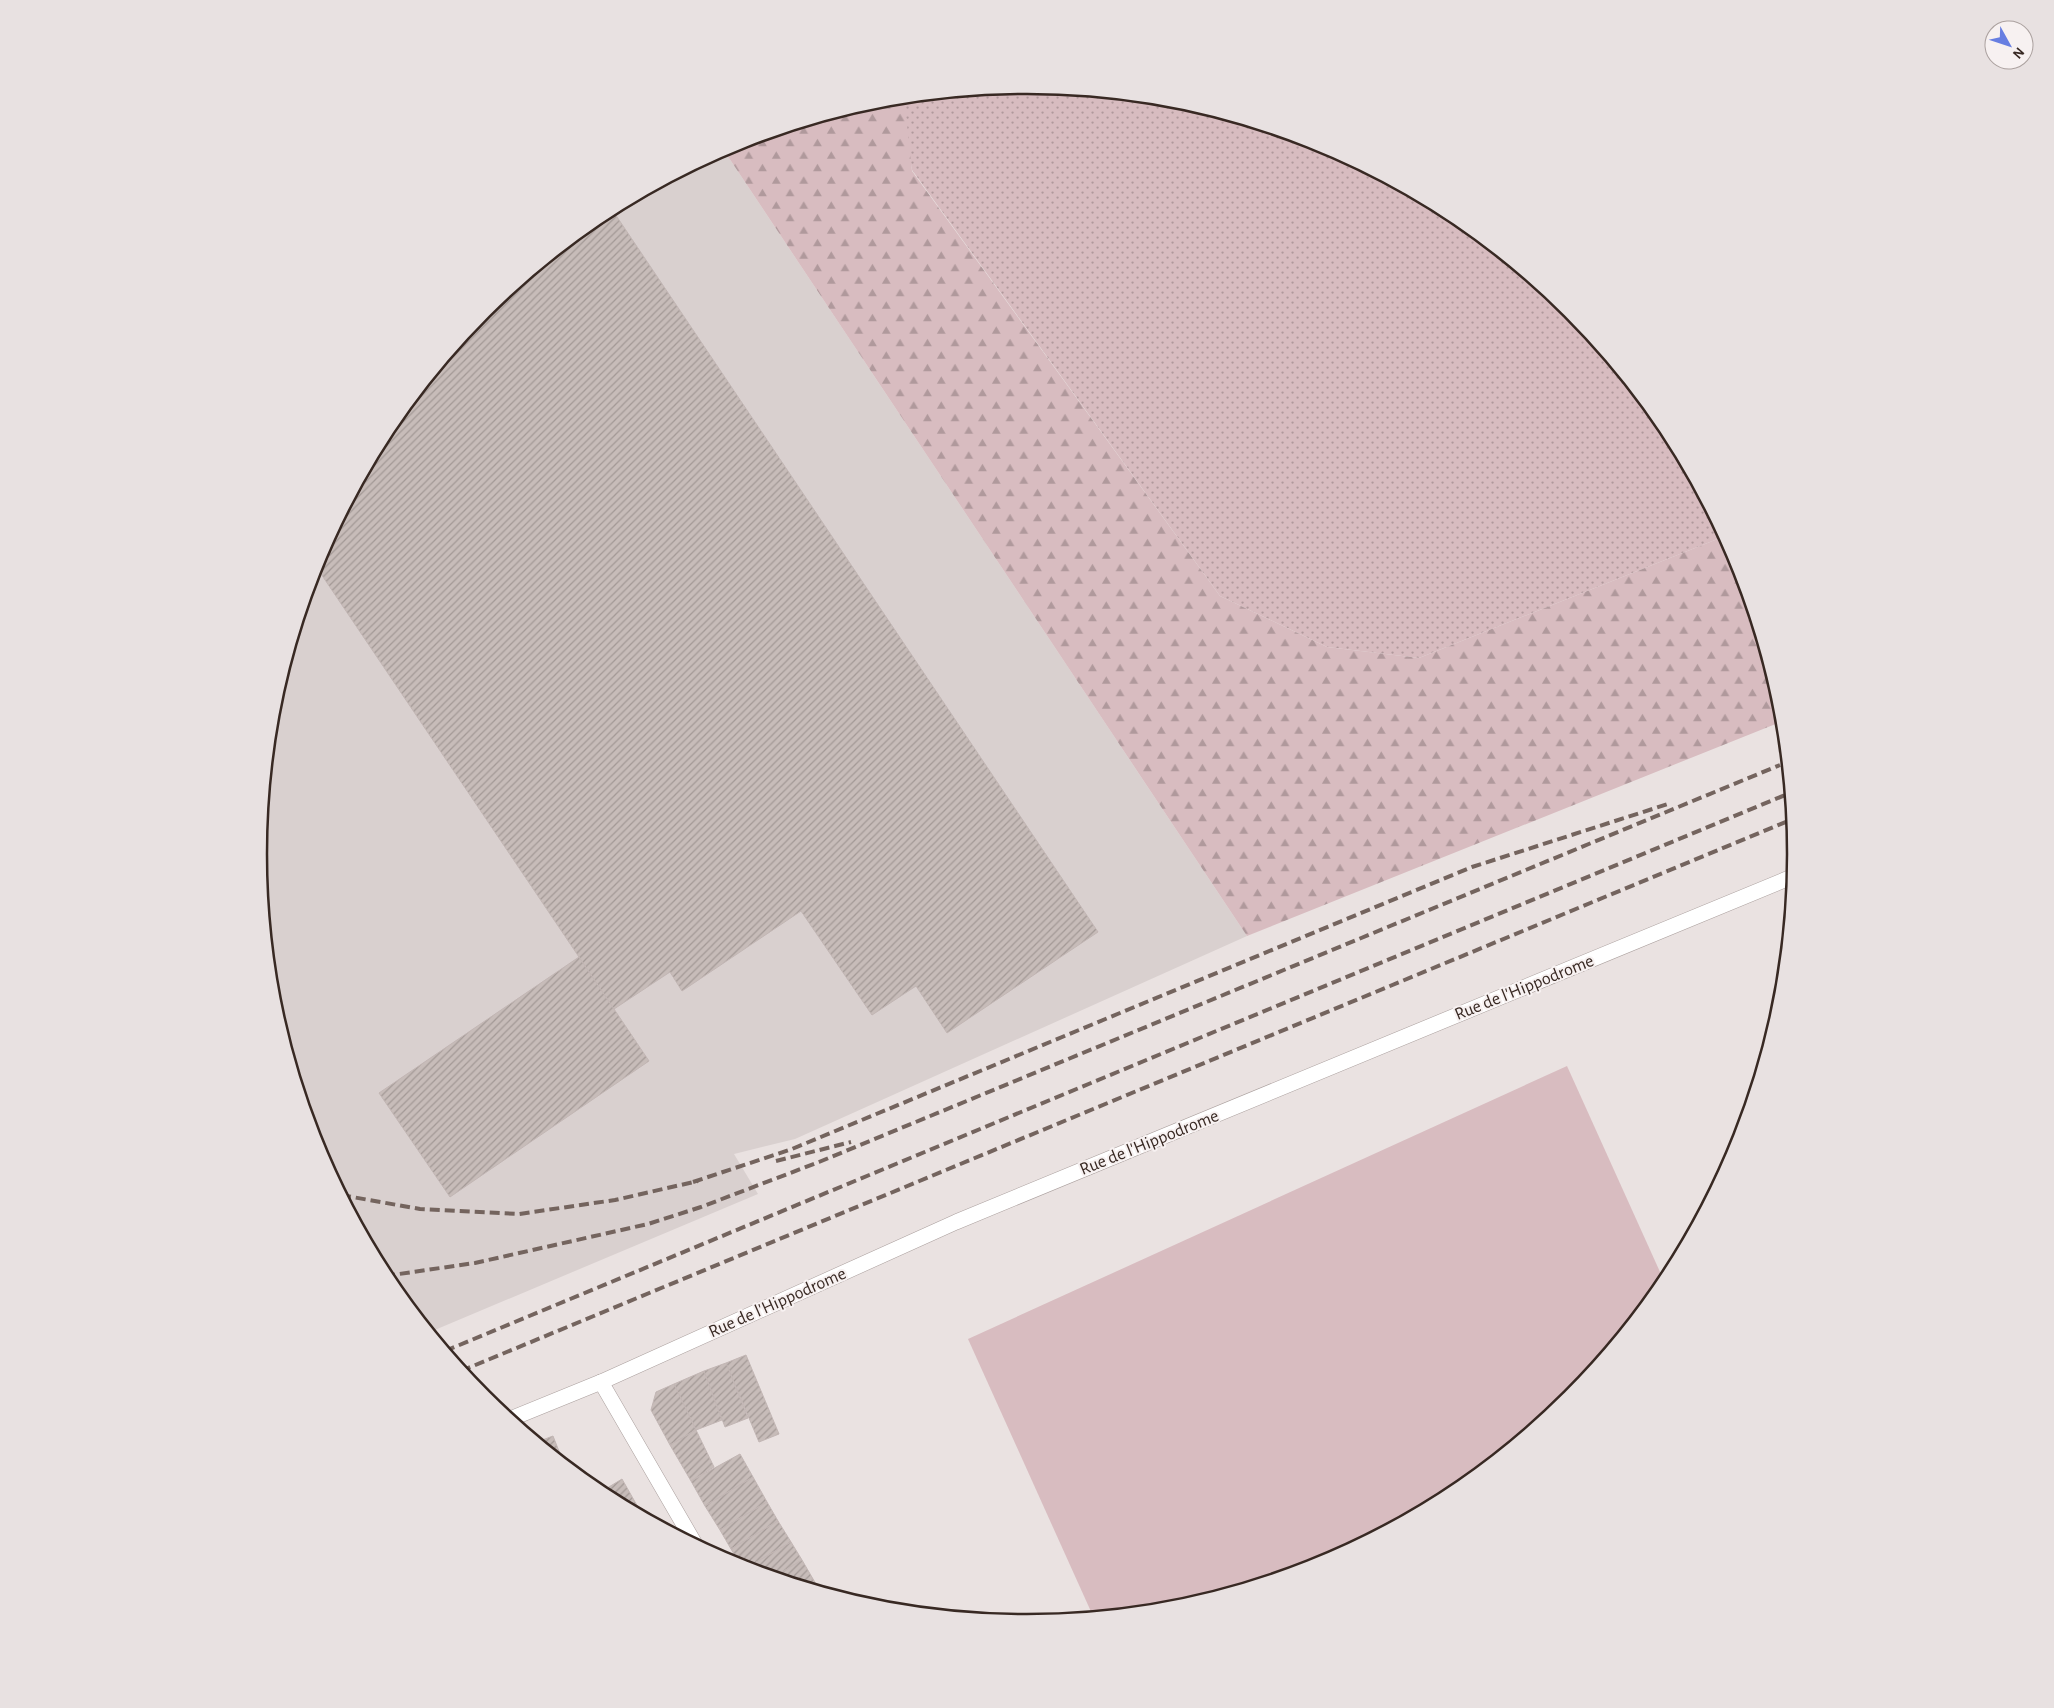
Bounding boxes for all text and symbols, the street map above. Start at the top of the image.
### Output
north arrow [1984,20,2034,70]
text: N [2010,44,2027,61]
street label: Rue de l'Hippodrome [1452,952,1597,1024]
street label: Rue de l'Hippodrome [1077,1107,1222,1179]
street label: Rue de l'Hippodrome [706,1265,849,1341]

